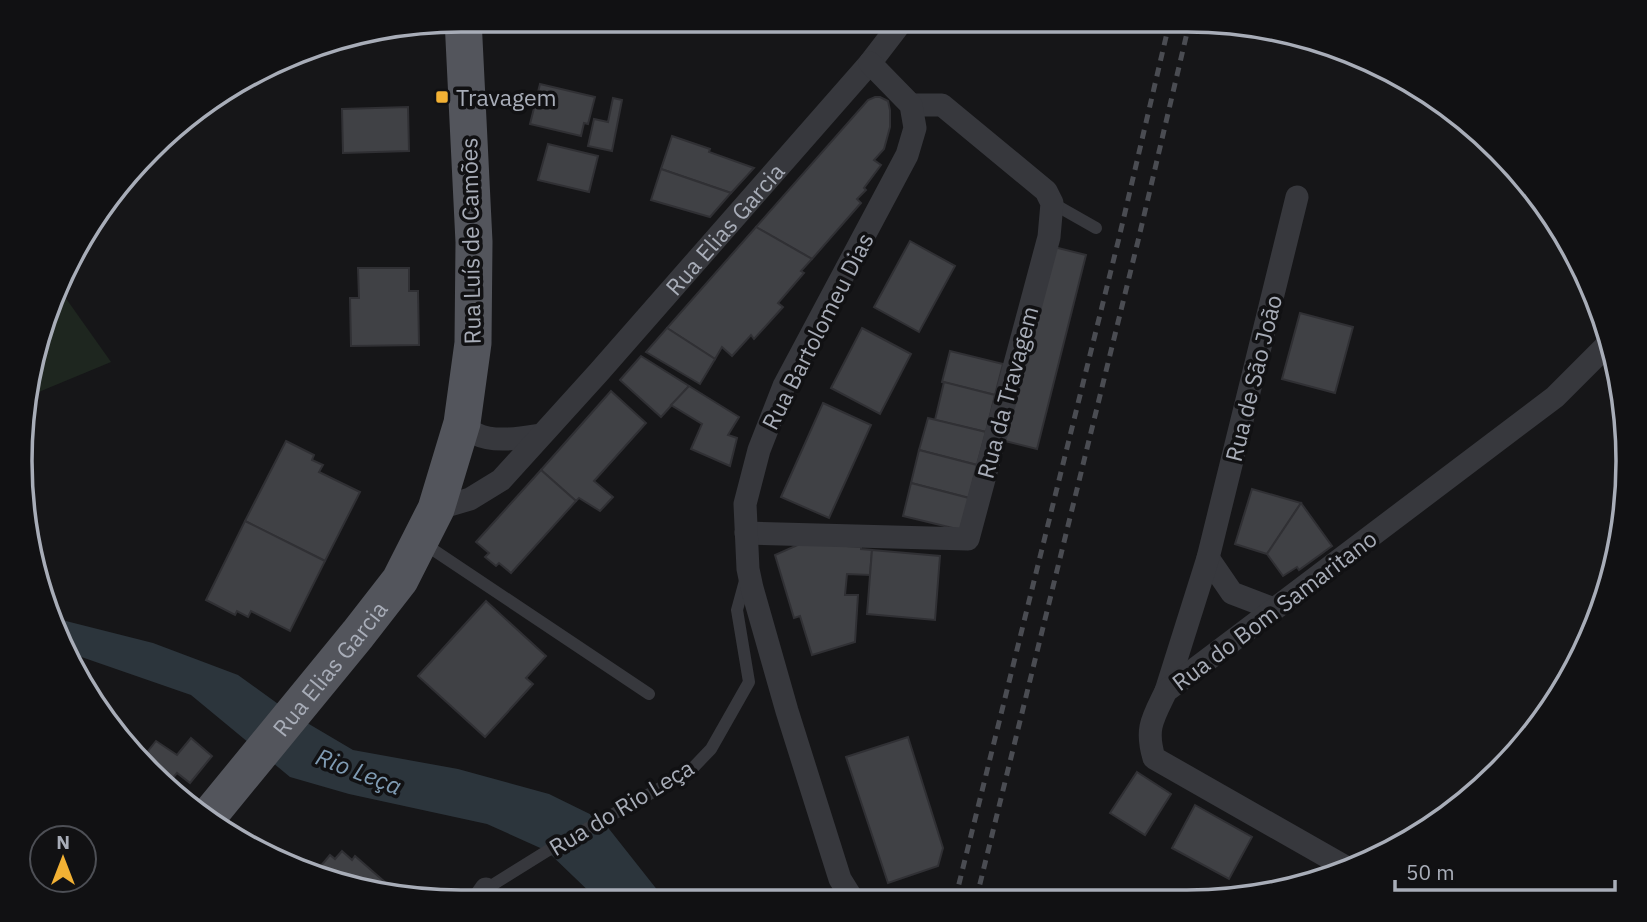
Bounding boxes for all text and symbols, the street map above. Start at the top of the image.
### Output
place label: Travagem [456,82,557,112]
marker: Travagem [434,89,450,105]
street label: Rua Luís de Camões [453,137,487,345]
street label: Rua Elias Garcia [658,157,791,301]
street label: Rua Bartolomeu Dias [754,227,880,435]
street label: Rua de São João [1218,292,1288,464]
street label: Rua da Travagem [970,303,1044,481]
street label: Rua do Bom Samaritano [1166,523,1382,697]
street label: Rua Elias Garcia [265,594,393,742]
water label: Rio Leça [312,740,406,802]
street label: Rua do Rio Leça [543,752,699,862]
north arrow [28,824,98,894]
text: N [56,830,70,854]
scale bar [1395,848,1616,892]
text: 50 m [1406,858,1455,886]

